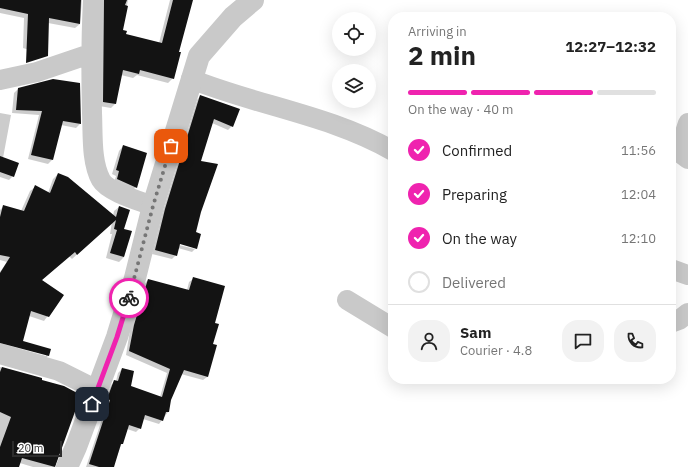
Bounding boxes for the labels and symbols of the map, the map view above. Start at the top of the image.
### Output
pin [154,129,188,163]
courier [109,278,149,318]
pin [75,387,109,421]
scale bar [12,439,62,458]

